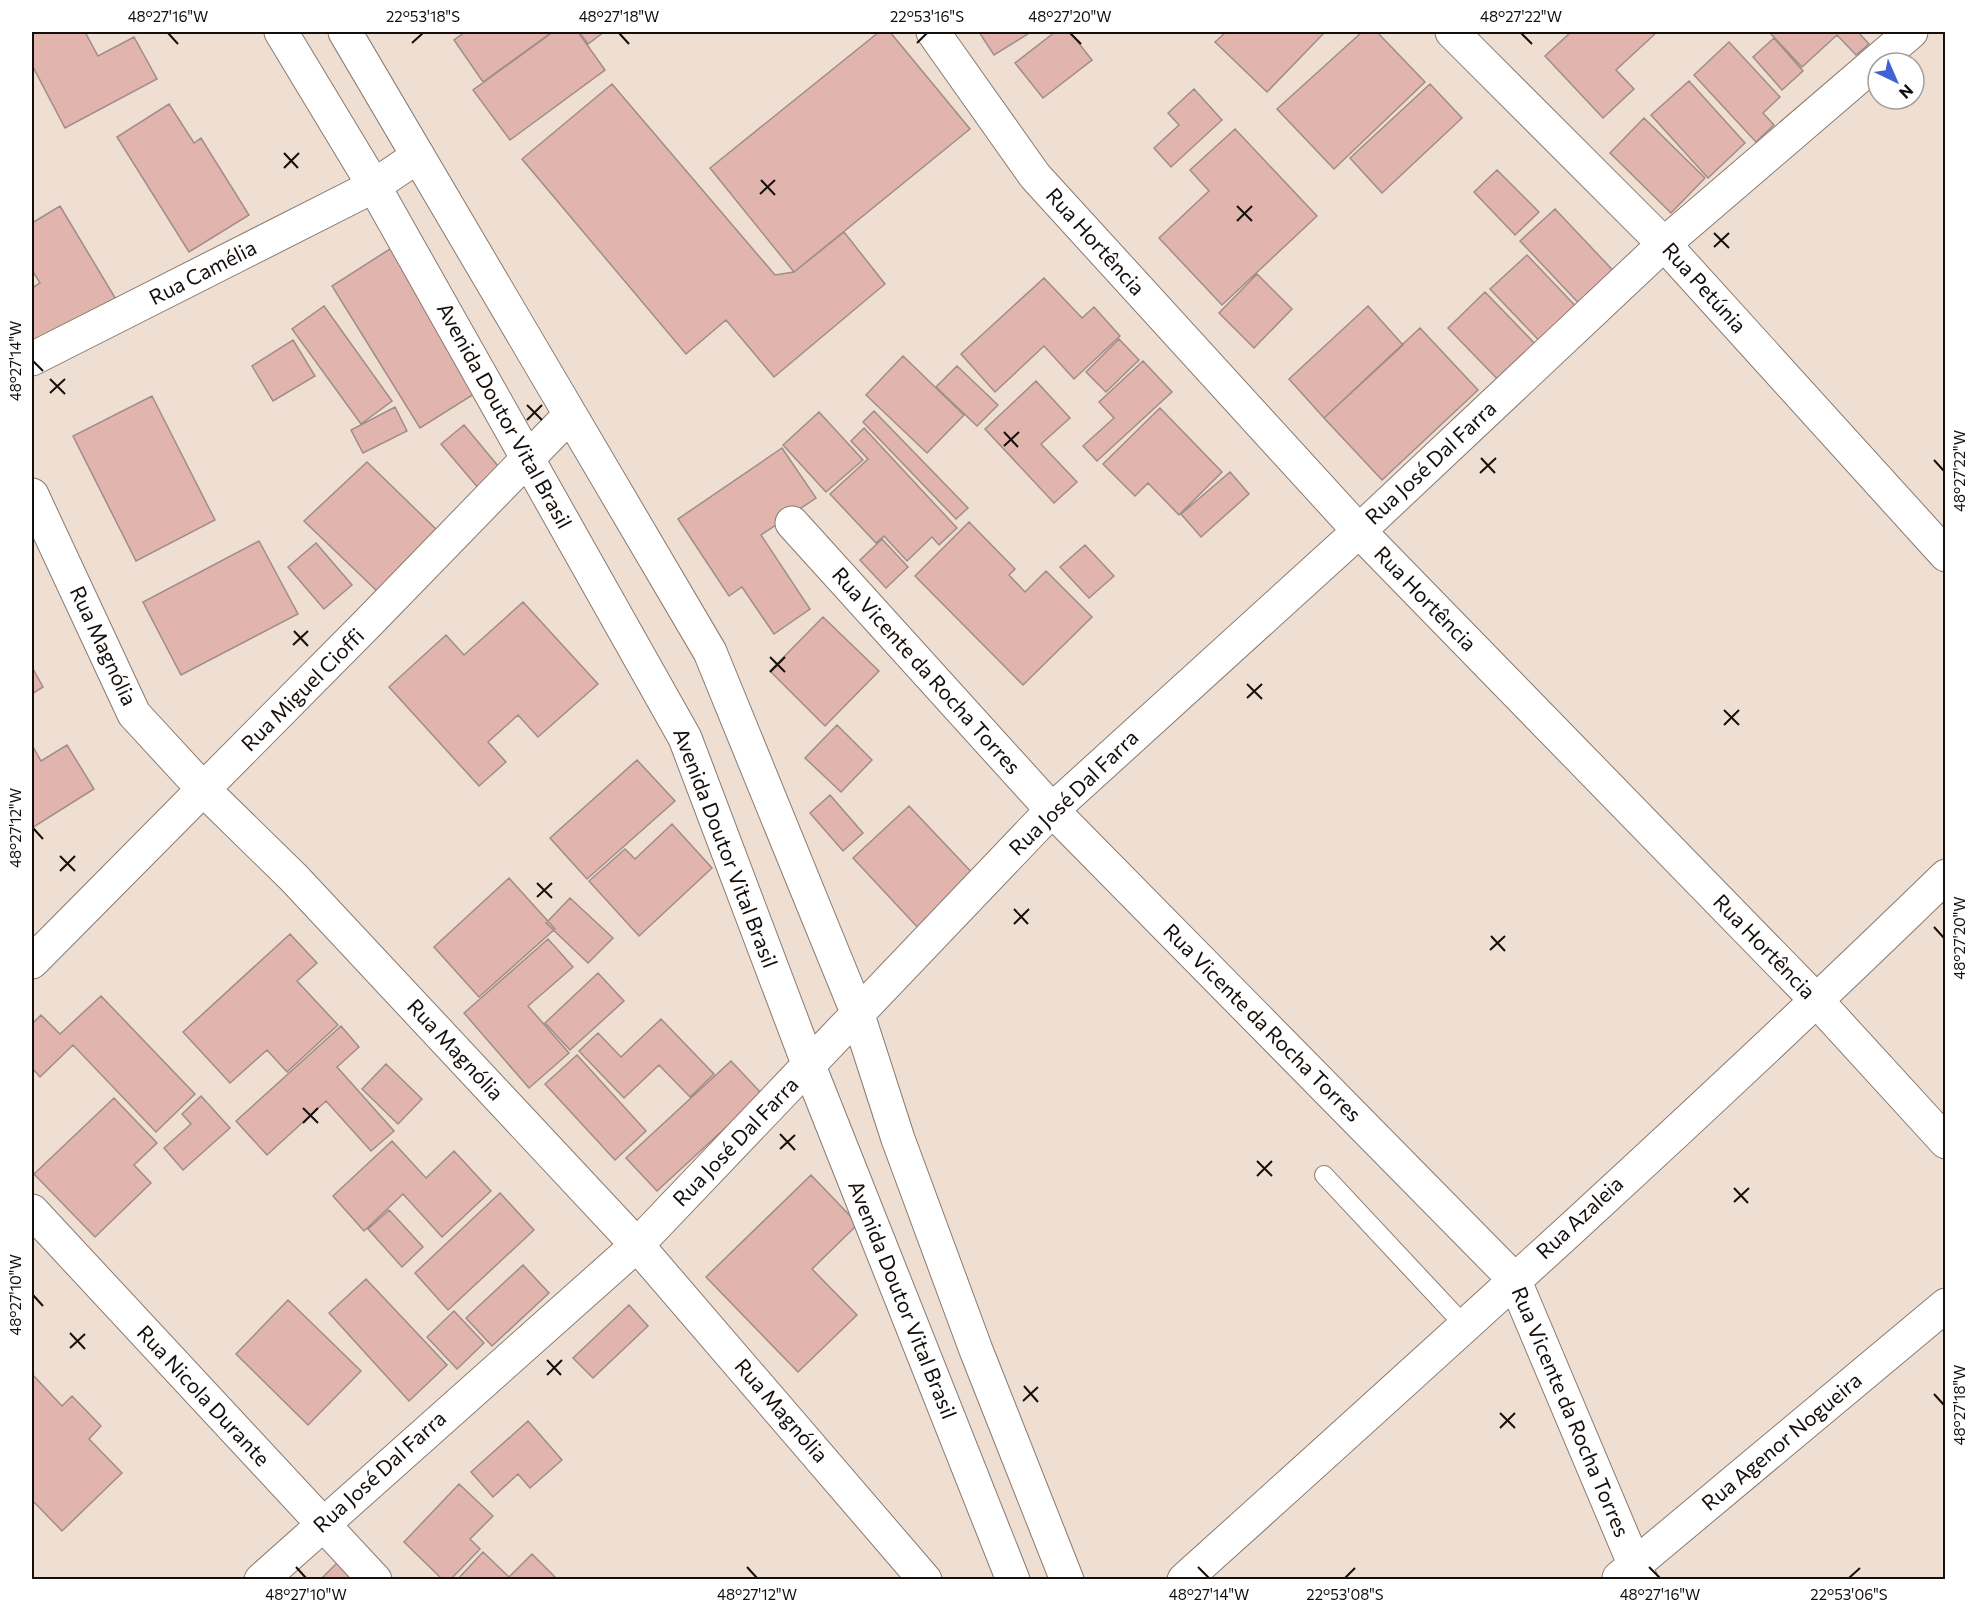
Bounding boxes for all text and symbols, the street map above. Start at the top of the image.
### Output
text: 48°27'16"W [128,7,208,25]
text: 22°53'18"S [386,7,460,25]
text: 48°27'18"W [579,7,659,25]
text: 22°53'16"S [890,7,964,25]
text: 48°27'20"W [1028,7,1112,25]
text: 48°27'22"W [1480,7,1562,25]
north arrow [1866,51,1926,111]
text: N [1896,81,1918,103]
street label: Rua Hortência [1041,182,1151,300]
street label: Rua Camélia [144,234,260,309]
street label: Rua Petúnia [1658,237,1752,337]
street label: Avenida Doutor Vital Brasil [433,298,578,533]
text: 48°27'14"W [6,321,24,401]
street label: Rua José Dal Farra [1359,395,1501,529]
text: 48°27'22"W [1950,430,1968,512]
street label: Rua Hortência [1370,540,1482,655]
street label: Rua Vicente da Rocha Torres [828,561,1027,778]
street label: Rua Magnólia [66,582,143,709]
street label: Rua Miguel Cioffi [235,622,369,756]
street label: Avenida Doutor Vital Brasil [669,724,784,971]
street label: Rua José Dal Farra [1003,724,1143,860]
text: 48°27'12"W [6,788,24,868]
street label: Rua Hortência [1709,888,1821,1003]
text: 48°27'20"W [1950,896,1968,980]
street label: Rua Vicente da Rocha Torres [1159,918,1367,1126]
street label: Rua Magnólia [403,993,509,1105]
street label: Rua José Dal Farra [667,1071,803,1211]
street label: Rua Azaleia [1530,1170,1628,1263]
street label: Avenida Doutor Vital Brasil [844,1177,963,1422]
text: 48°27'10"W [6,1254,24,1336]
street label: Rua Vicente da Rocha Torres [1507,1282,1636,1540]
street label: Rua Nicola Durante [133,1319,276,1470]
street label: Rua Magnólia [730,1353,834,1467]
text: 48°27'18"W [1950,1365,1968,1445]
street label: Rua Agenor Nogueira [1696,1367,1866,1515]
street label: Rua José Dal Farra [308,1405,450,1537]
text: 48°27'10"W [265,1585,347,1603]
text: 48°27'12"W [717,1585,797,1603]
text: 48°27'14"W [1169,1585,1249,1603]
text: 22°53'08"S [1306,1585,1384,1603]
text: 48°27'16"W [1620,1585,1700,1603]
text: 22°53'06"S [1810,1585,1888,1603]

